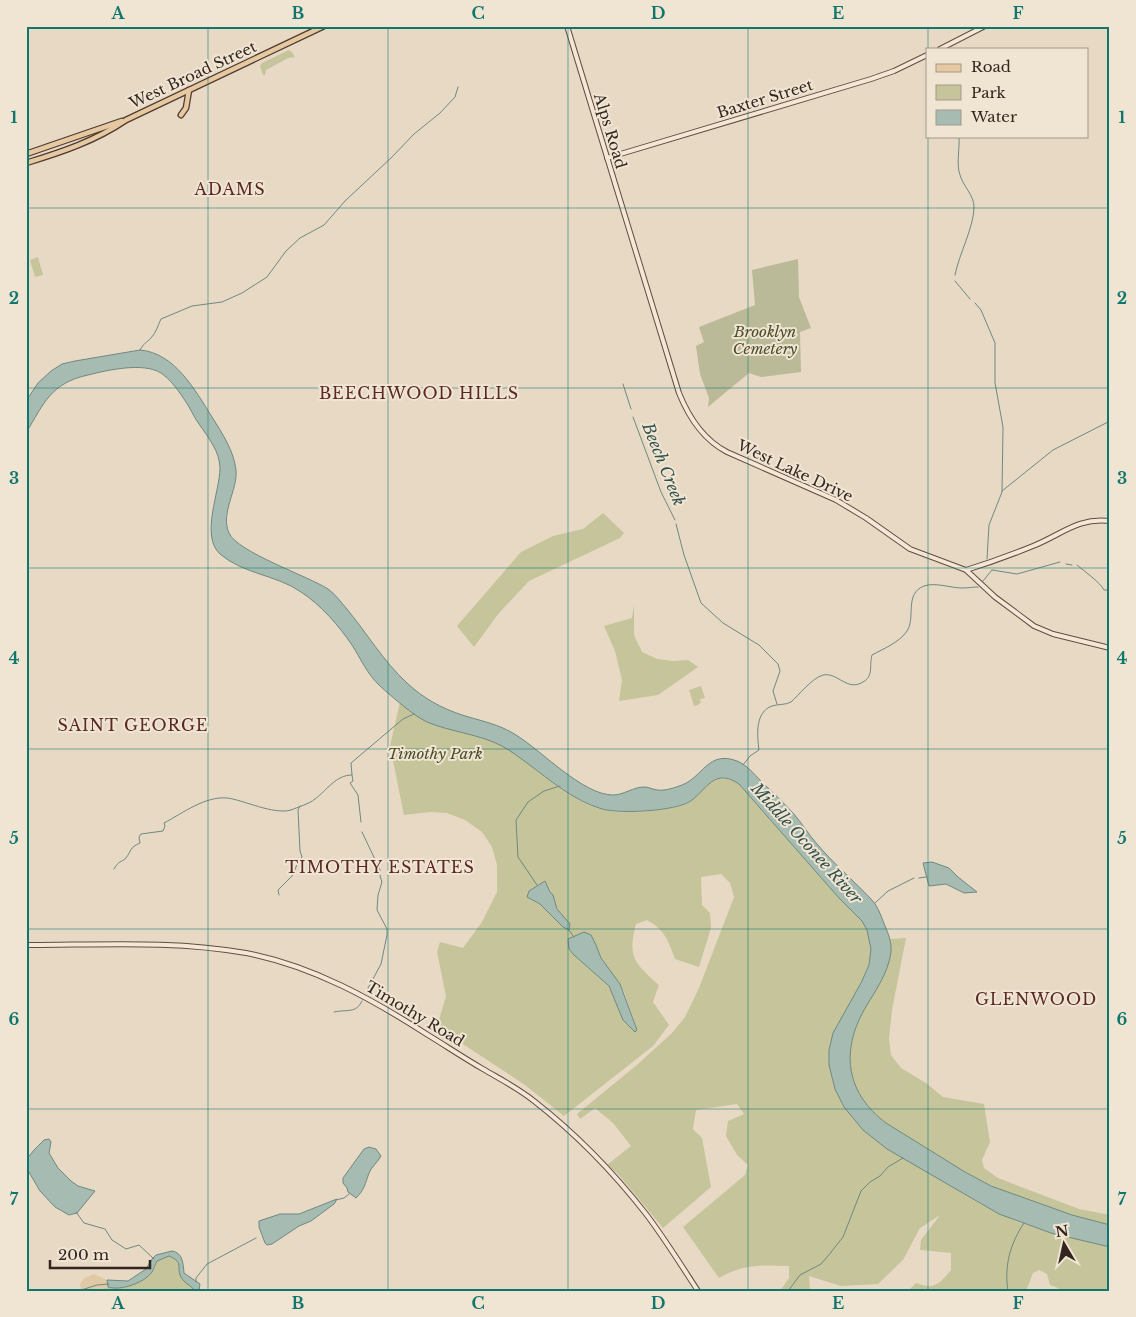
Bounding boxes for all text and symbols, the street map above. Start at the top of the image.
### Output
text: A [111,3,126,23]
text: B [292,3,305,23]
text: C [471,3,485,23]
text: D [651,3,665,23]
text: E [832,3,844,23]
text: F [1012,3,1024,23]
street label: West Broad Street [125,37,260,113]
legend [926,48,1088,138]
text: Road [971,57,1011,76]
street label: Baxter Street [715,75,815,122]
text: Park [971,83,1007,102]
street label: Alps Road [590,90,631,171]
text: 1 [11,107,18,127]
text: Water [970,107,1018,126]
text: 1 [1119,107,1126,127]
district label: ADAMS [193,179,266,199]
text: 2 [9,288,19,308]
text: 2 [1117,288,1127,308]
park label: Brooklyn Cemetery [733,322,798,358]
district label: BEECHWOOD HILLS [319,383,519,403]
water label: Beech Creek [638,419,690,509]
street label: West Lake Drive [733,435,856,506]
text: 3 [9,468,19,488]
text: 3 [1117,468,1127,488]
text: 4 [9,648,19,668]
text: 4 [1117,648,1127,668]
district label: SAINT GEORGE [58,715,208,735]
park label: Timothy Park [387,744,483,763]
water label: Middle Oconee River [747,778,867,908]
text: 5 [9,828,19,848]
text: 5 [1117,828,1127,848]
district label: TIMOTHY ESTATES [285,857,475,877]
street label: Timothy Road [363,977,468,1050]
district label: GLENWOOD [975,989,1097,1009]
text: 6 [9,1009,20,1029]
text: 6 [1117,1009,1128,1029]
text: 7 [10,1189,19,1209]
text: 7 [1118,1189,1127,1209]
north arrow [1038,1220,1088,1270]
text: N [1054,1221,1070,1241]
scale bar [50,1237,150,1269]
text: 200 m [58,1245,109,1264]
text: A [111,1293,126,1313]
text: B [292,1293,305,1313]
text: C [471,1293,485,1313]
text: D [651,1293,665,1313]
text: E [832,1293,844,1313]
text: F [1012,1293,1024,1313]

